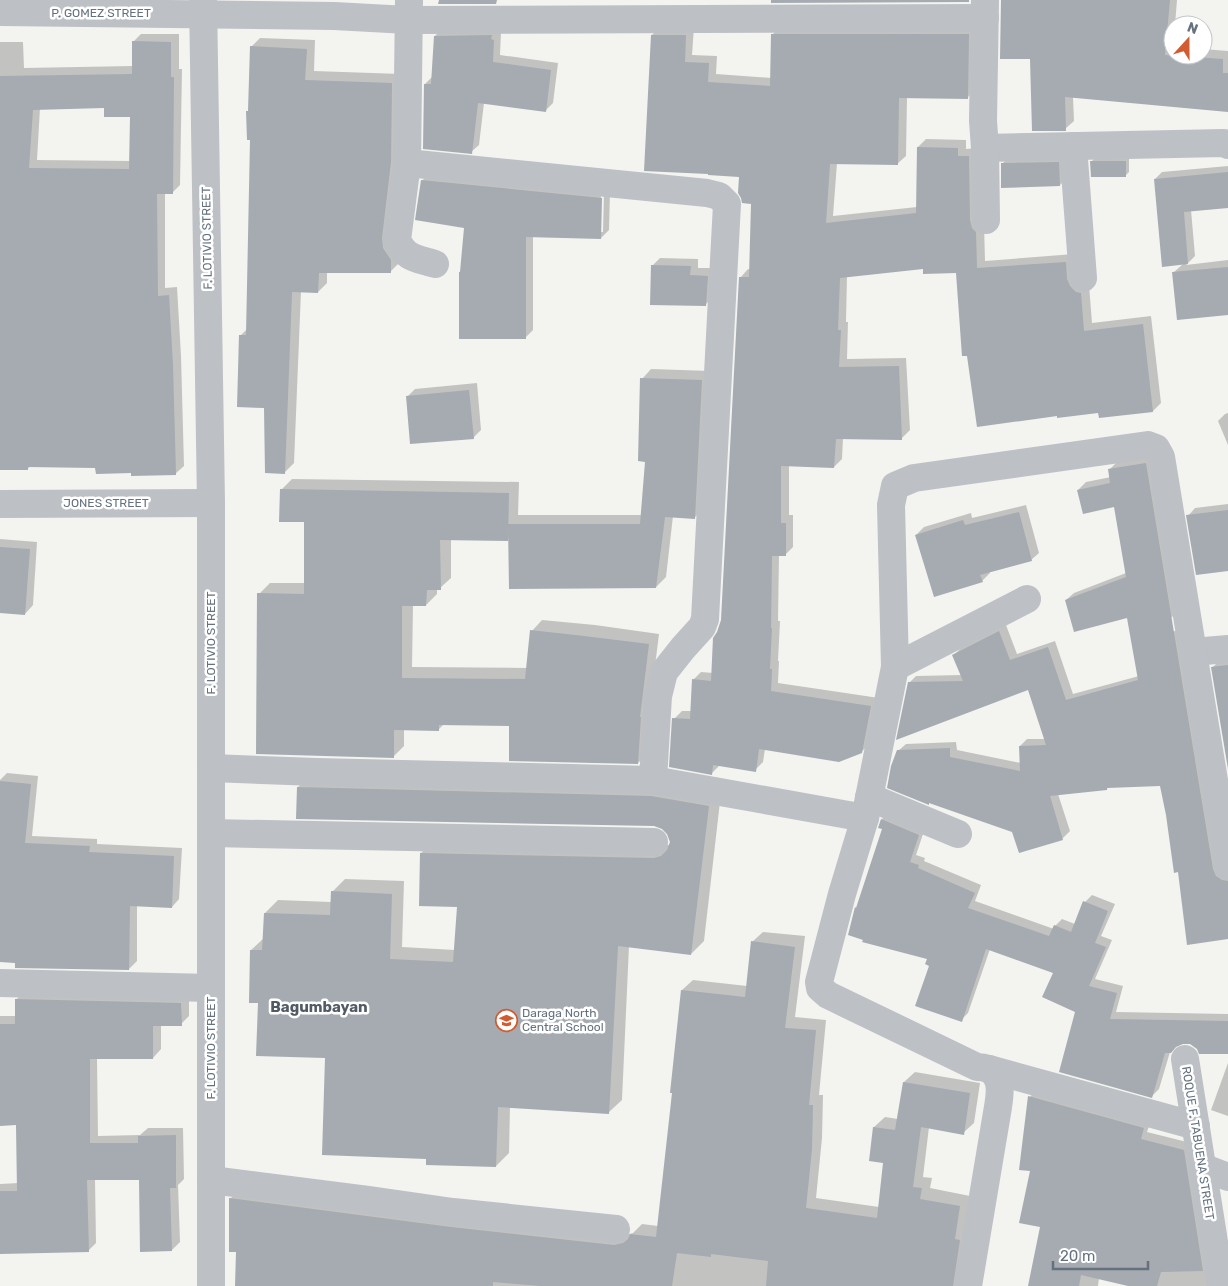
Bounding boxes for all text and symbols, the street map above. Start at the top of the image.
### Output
street label: P. GOMEZ STREET [51,6,151,20]
north arrow [1163,15,1213,65]
text: N [1185,19,1200,38]
street label: F. LOTIVIO STREET [199,186,215,290]
street label: JONES STREET [63,496,149,510]
street label: F. LOTIVIO STREET [204,591,218,694]
street label: F. LOTIVIO STREET [204,996,218,1099]
district label: Bagumbayan [270,998,368,1016]
place label: Daraga North Central School [522,1006,604,1034]
school or university icon: Daraga North Central School [494,1008,518,1032]
street label: ROQUE F. TABUENA STREET [1179,1065,1217,1221]
scale bar [1053,1238,1148,1270]
text: 20 m [1060,1247,1095,1265]

